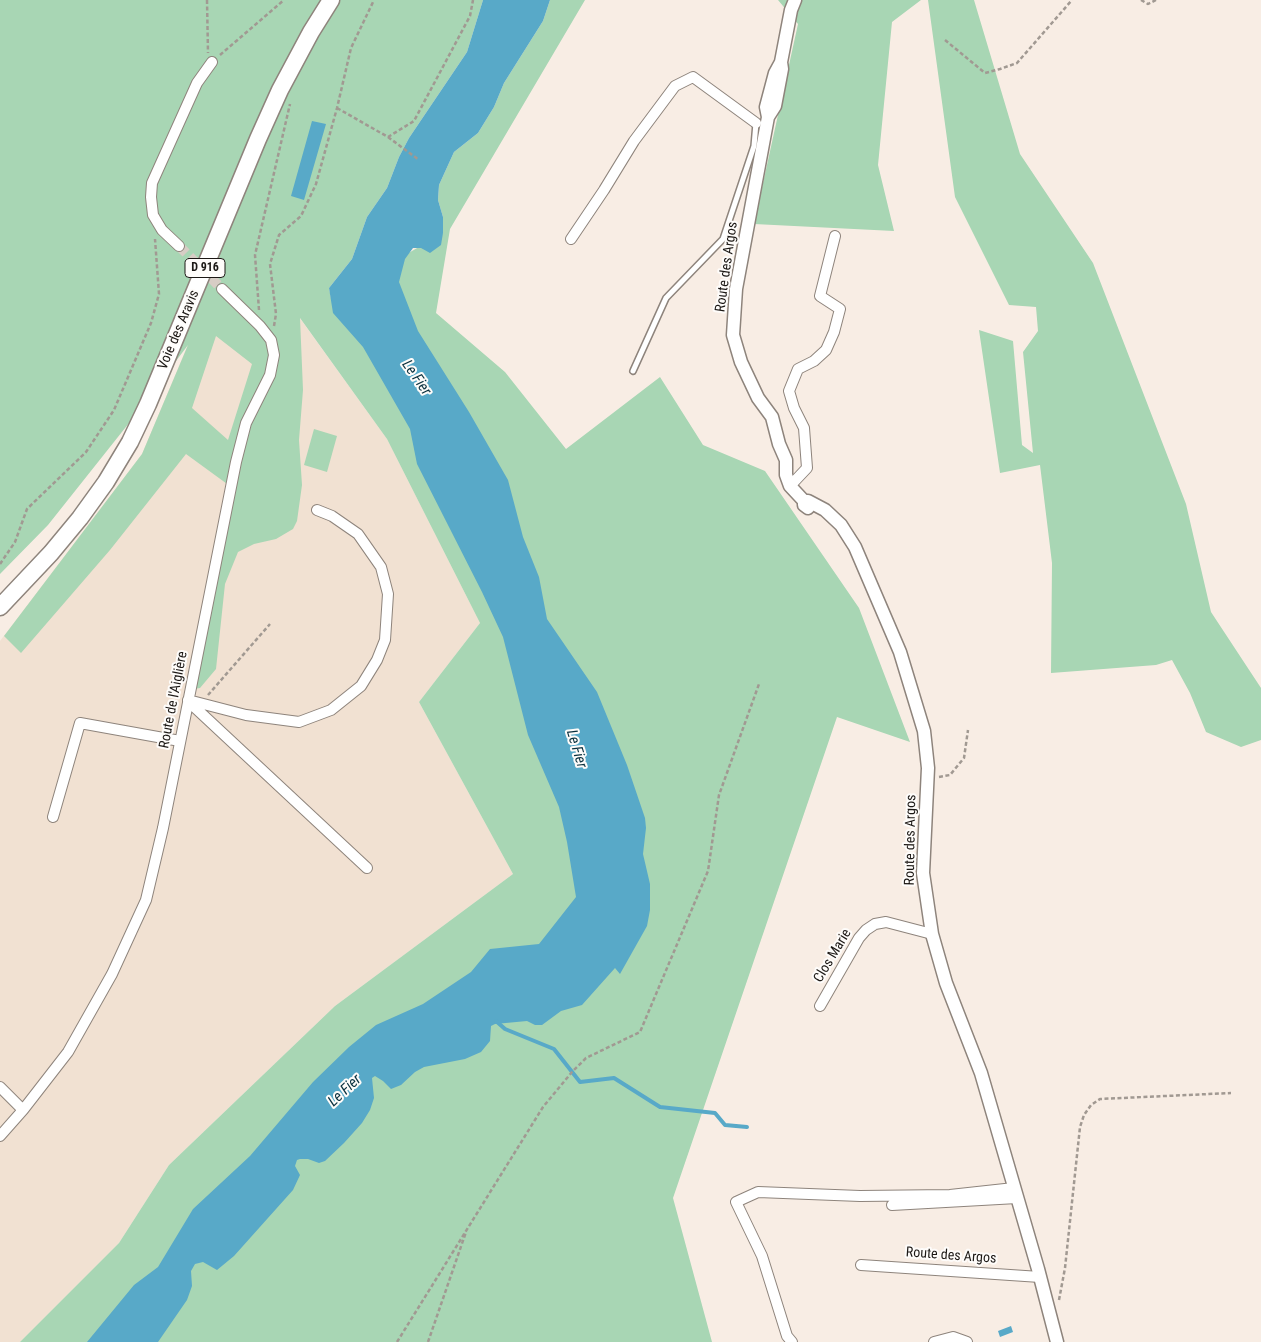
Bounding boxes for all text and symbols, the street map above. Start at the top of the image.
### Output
street label: Route des Argos [712,221,742,313]
road number: D 916 [185,258,225,278]
street label: Voie des Aravis [155,288,203,372]
water label: Le Fier [398,357,434,399]
street label: Route de l'Aiglière [156,650,192,750]
water label: Le Fier [562,728,590,770]
street label: Route des Argos [902,794,920,886]
street label: Clos Marie [811,926,855,986]
water label: Le Fier [325,1071,365,1111]
street label: Route des Argos [905,1244,997,1268]

